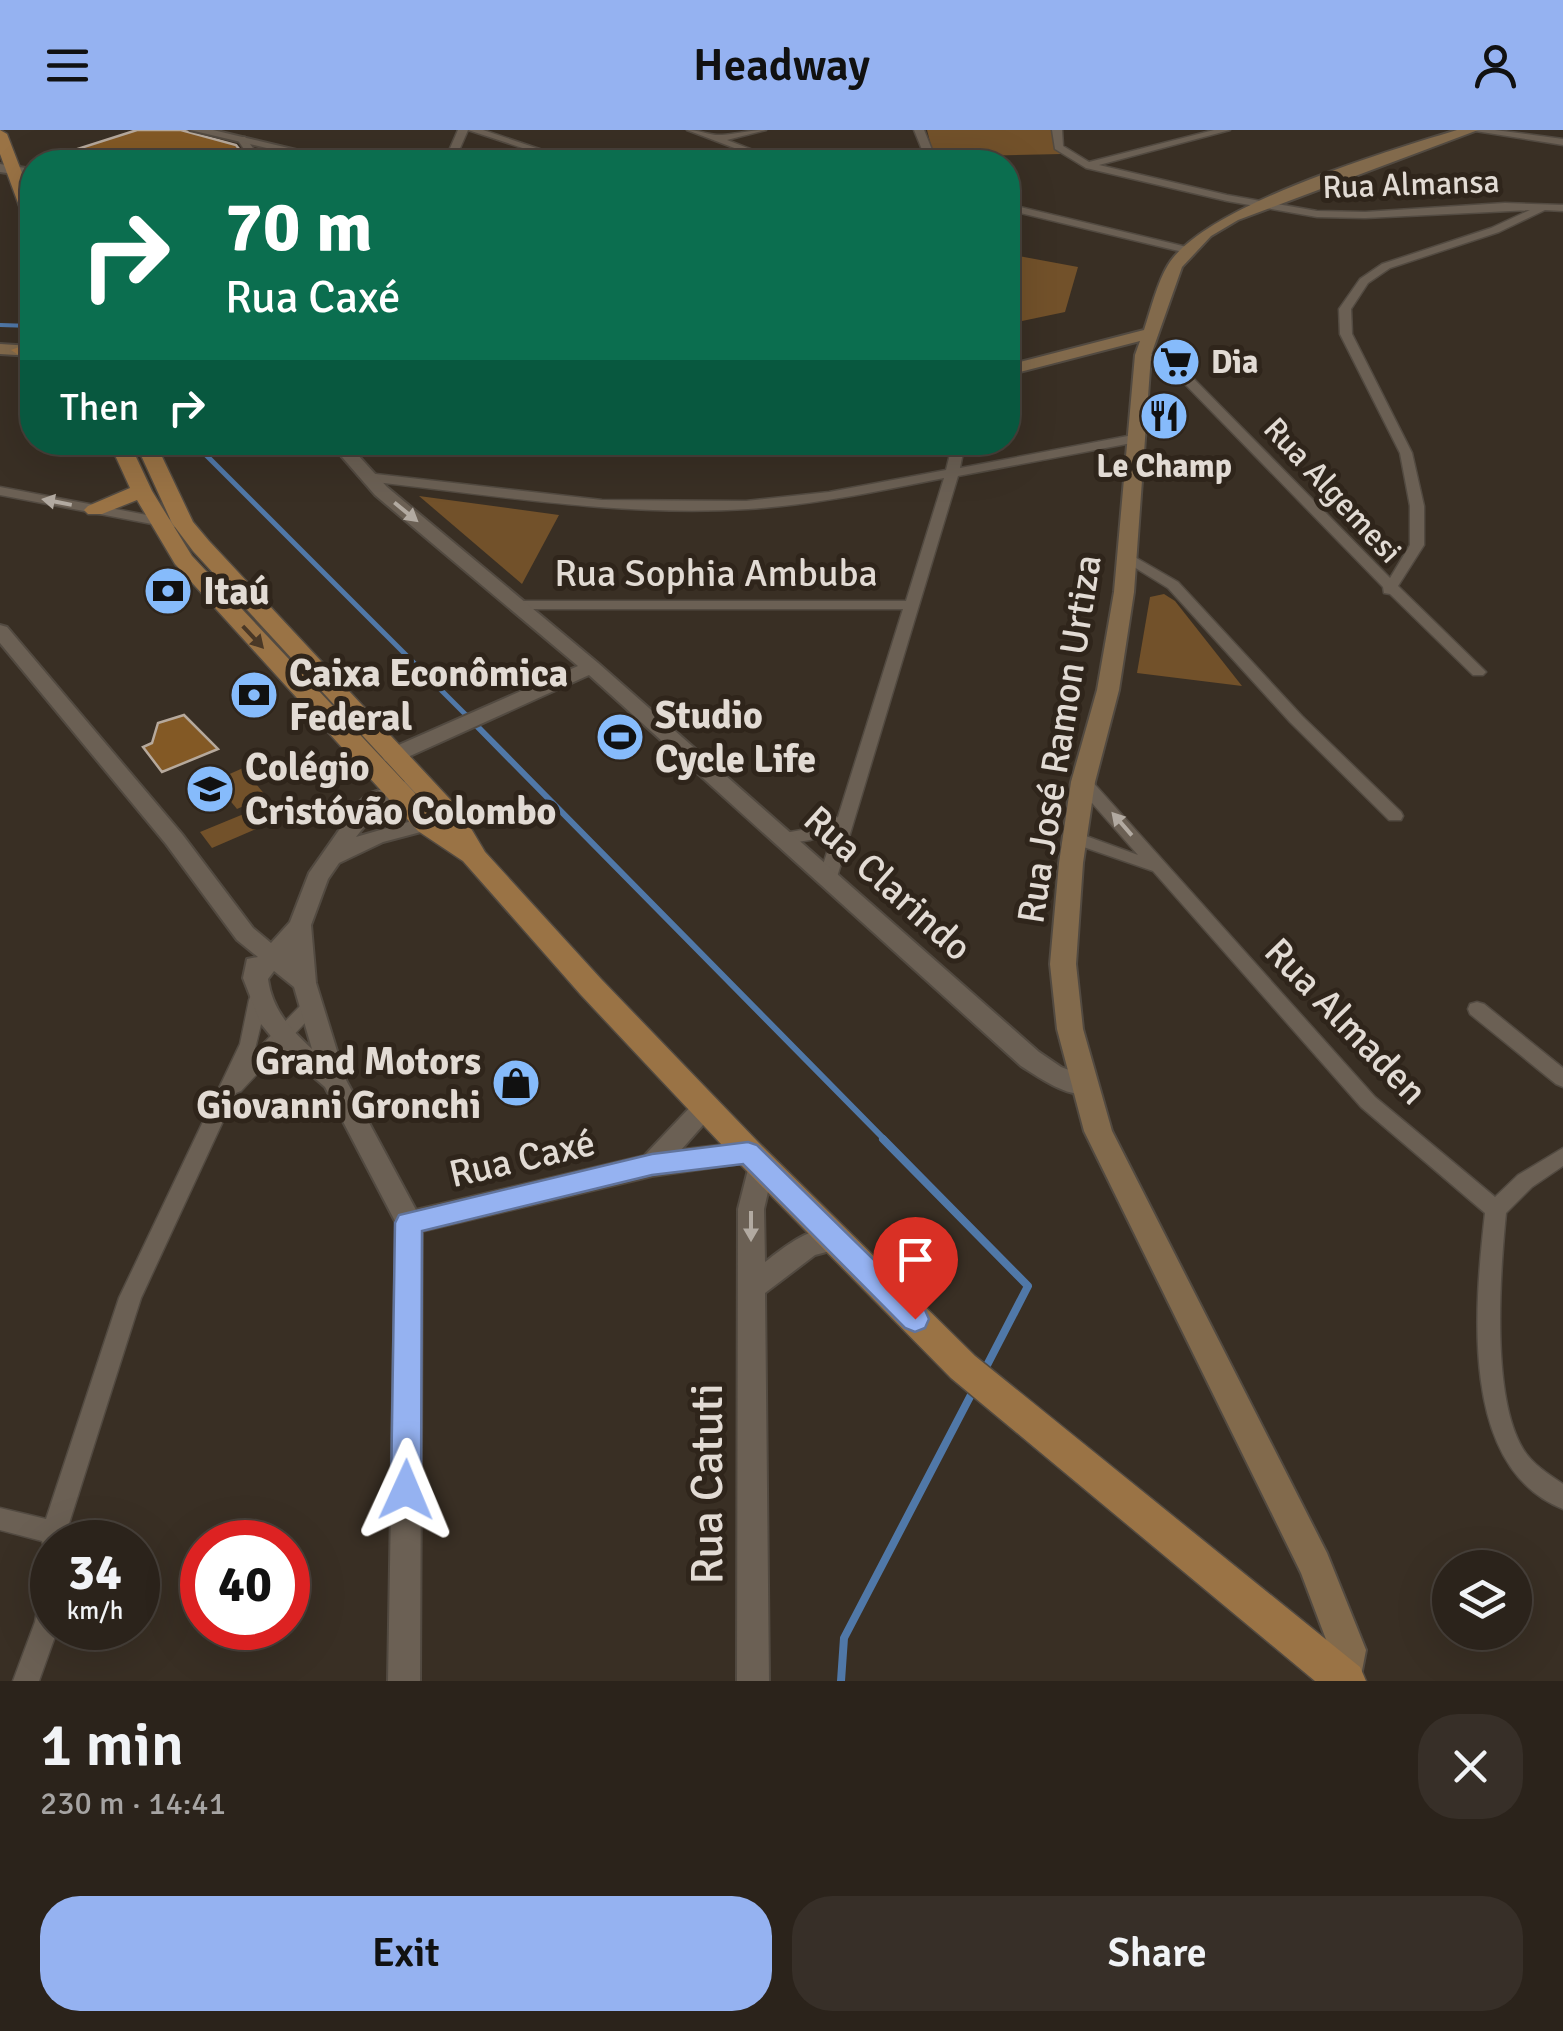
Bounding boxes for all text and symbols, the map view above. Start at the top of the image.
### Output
icon: menu [40,38,95,93]
text: Headway [693,38,870,93]
icon: person [1468,38,1523,93]
street label: Rua Almansa [1322,162,1500,207]
text: 70 m [225,184,373,270]
icon: right [60,190,190,320]
text: Rua Caxé [225,270,400,325]
supermarket icon: Dia [1150,336,1202,388]
place label: Dia [1211,343,1258,382]
icon: right [159,380,214,435]
text: Then [60,384,139,431]
restaurant icon: Le Champ [1138,390,1190,442]
street label: Rua Algemesi [1255,409,1410,571]
place label: Le Champ [1096,447,1232,486]
one-way arrow [41,494,72,510]
one-way arrow [393,500,418,522]
street label: Rua Sophia Ambuba [554,550,878,597]
street label: Rua José Ramon Urtiza [1007,551,1112,927]
bank icon: Itaú [142,565,194,617]
place label: Itaú [203,568,270,615]
one-way arrow [241,624,263,649]
place label: Caixa Econômica Federal [289,650,568,741]
bank icon: Caixa Econômica Federal [228,669,280,721]
place label: Studio Cycle Life [655,692,816,783]
sports icon: Studio Cycle Life [594,711,646,763]
place label: Colégio Cristóvão Colombo [245,744,556,835]
school or university icon: Colégio Cristóvão Colombo [184,763,236,815]
street label: Rua Clarindo [794,796,981,971]
one-way arrow [1111,812,1133,837]
street label: Rua Almaden [1255,928,1437,1115]
place label: Grand Motors Giovanni Gronchi [196,1038,481,1129]
shop icon: Grand Motors Giovanni Gronchi [490,1057,542,1109]
street label: Rua Caxé [445,1119,600,1198]
one-way arrow [743,1210,759,1242]
pin [873,1217,958,1320]
icon: arrive [888,1232,943,1287]
street label: Rua Catuti [680,1383,735,1585]
position arrow [354,1438,458,1542]
speed limit sign: 40 [180,1520,310,1650]
text: 34 [68,1542,122,1604]
map controls [1432,1550,1532,1650]
button: layers [1432,1550,1532,1650]
text: km/h [67,1595,123,1626]
text: 1 min [40,1709,184,1783]
button: close [1418,1714,1523,1819]
text: 230 m · 14:41 [40,1784,226,1823]
button: Exit [40,1896,772,2011]
button: Share [792,1896,1523,2011]

